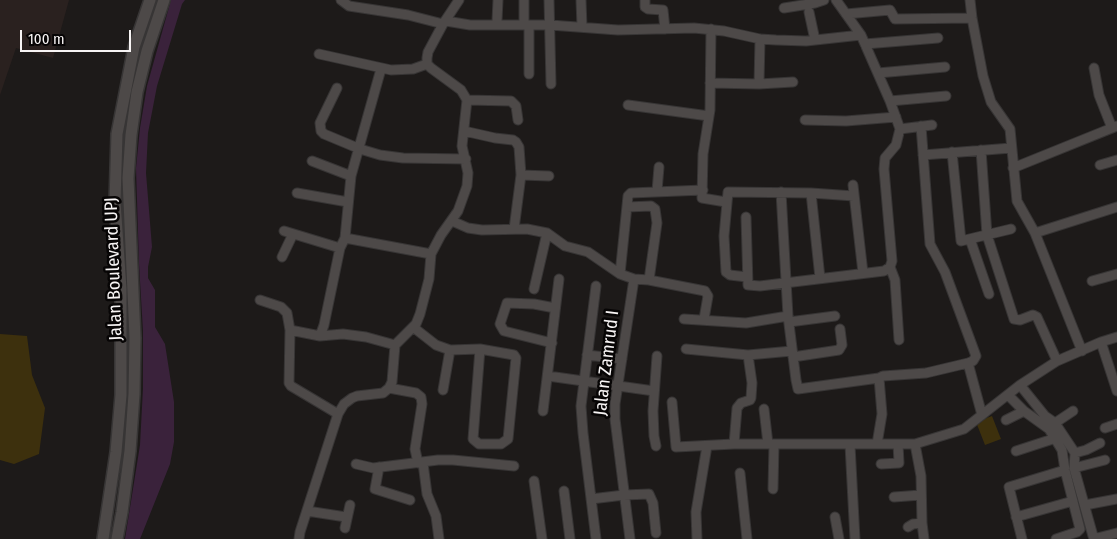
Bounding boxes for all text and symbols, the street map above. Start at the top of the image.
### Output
scale bar [22,20,134,52]
text: 100 m [28,30,65,48]
street label: Jalan Boulevard UPJ [101,197,127,341]
street label: Jalan Zamrud I [590,309,624,417]

